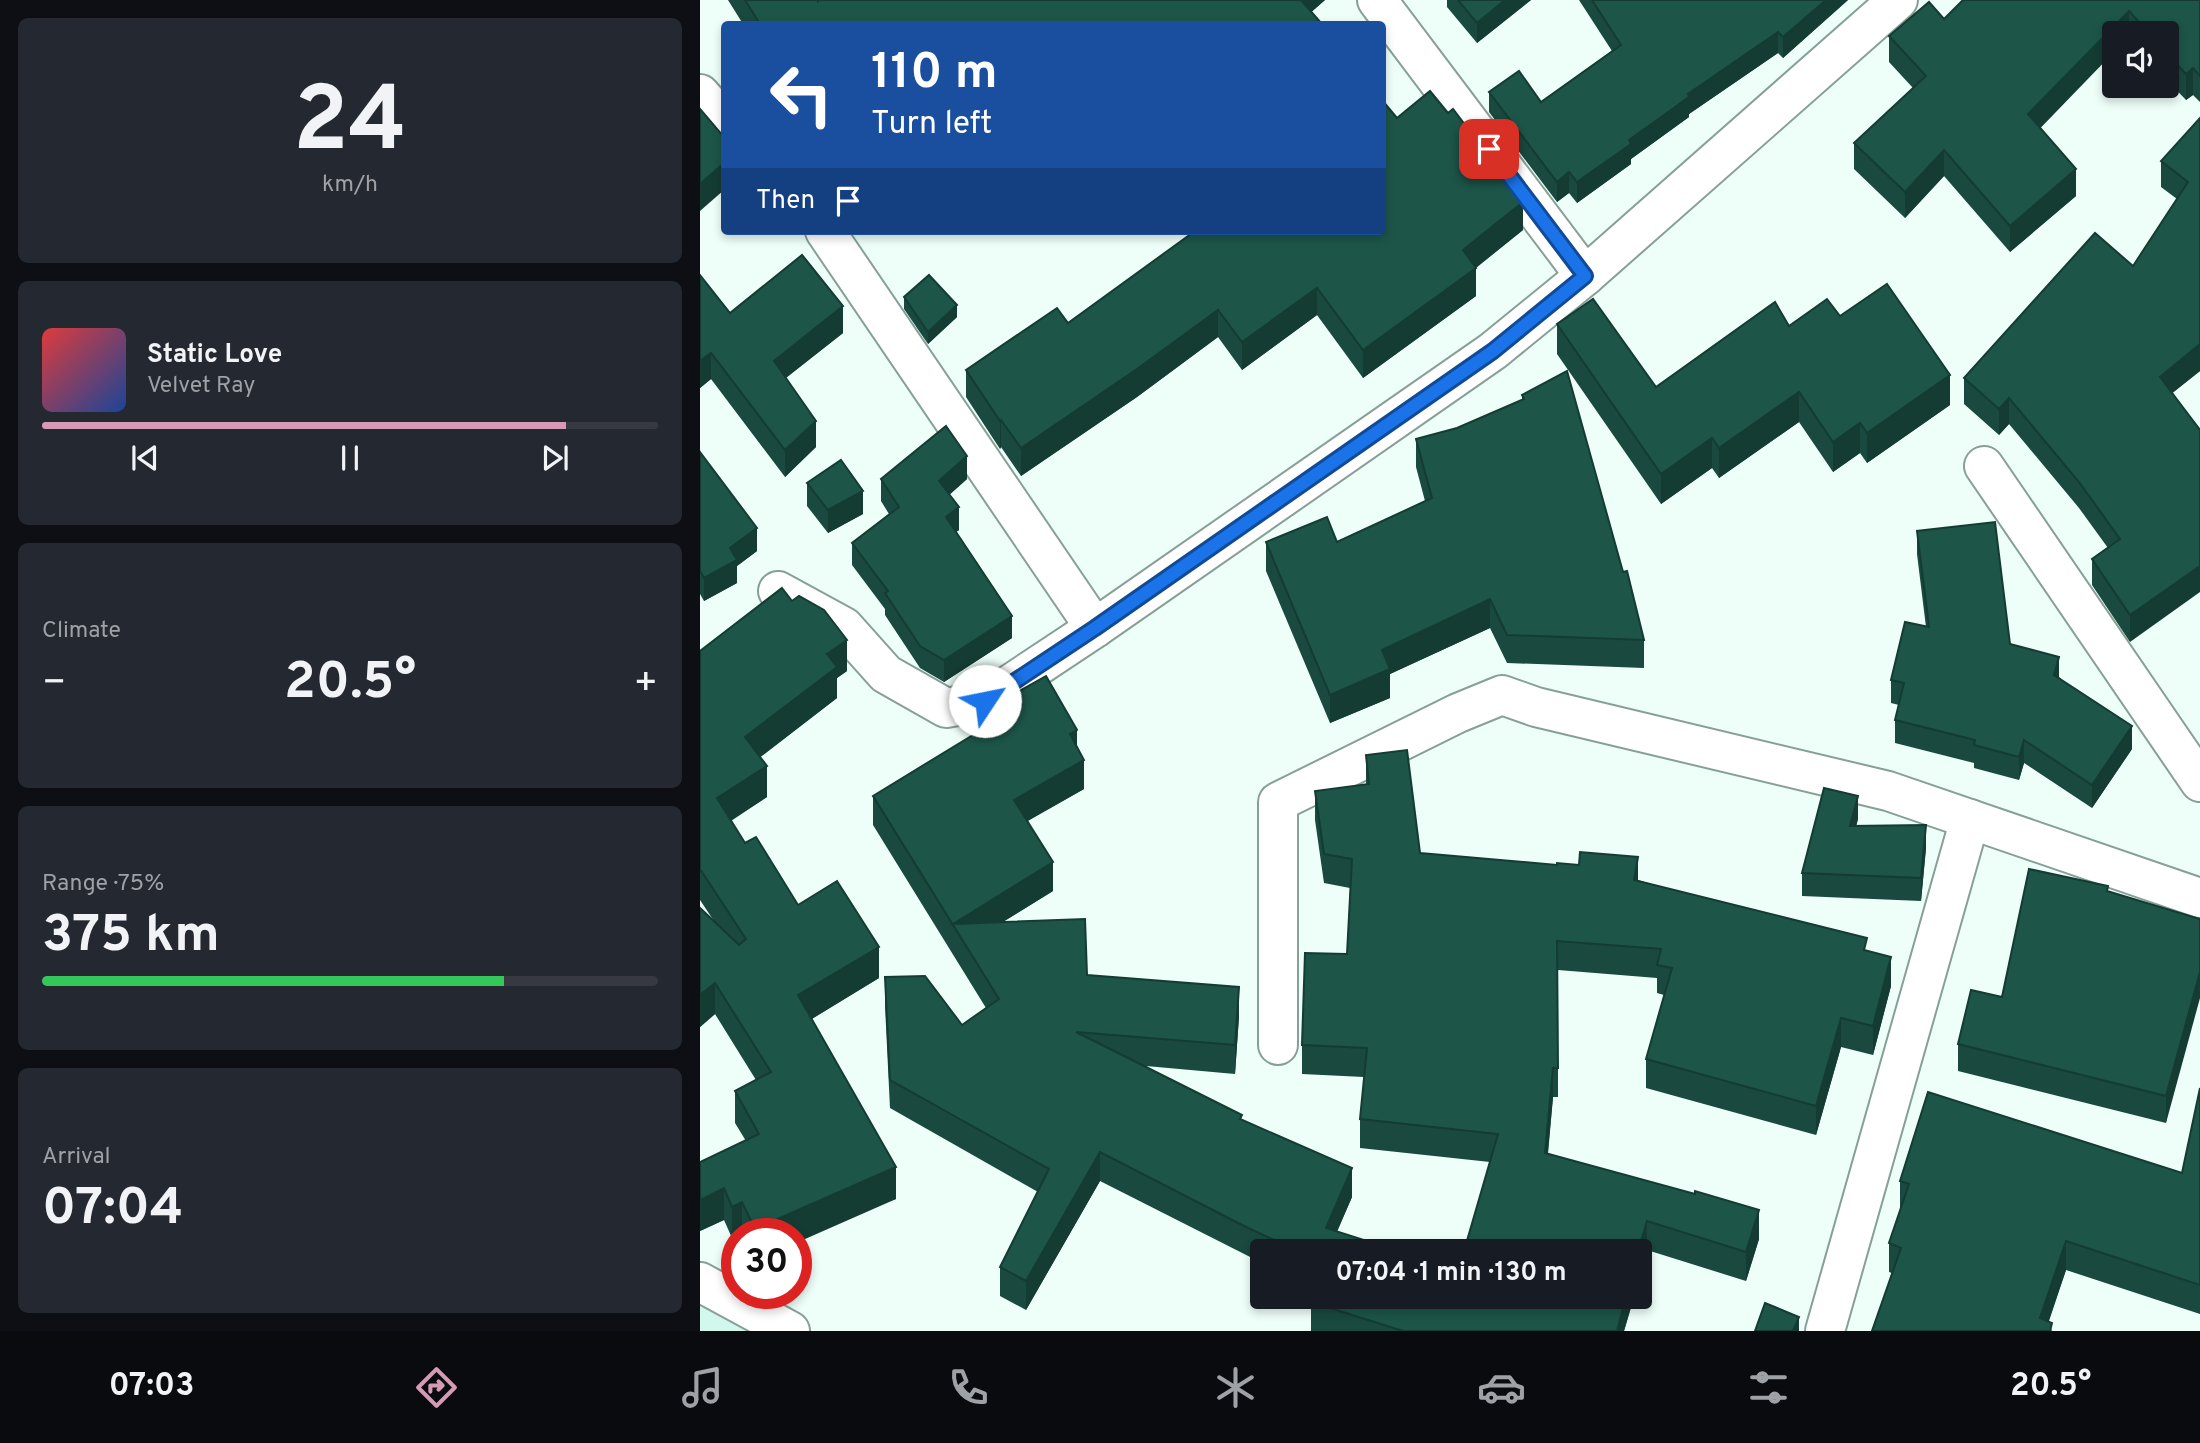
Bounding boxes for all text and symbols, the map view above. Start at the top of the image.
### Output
map controls [2102,21,2179,98]
button: sound [2102,21,2179,98]
text: 110 m [871,44,998,106]
icon: left [756,49,847,140]
text: 24 [293,68,407,183]
text: Turn left [871,105,992,145]
pin [1459,119,1519,179]
icon: arrive [1470,130,1508,168]
text: km/h [322,171,378,200]
icon: arrive [829,182,867,220]
text: Then [756,185,815,218]
text: Static Love [147,339,282,372]
text: Velvet Ray [147,372,255,401]
icon: previous [126,439,164,477]
icon: pause [331,439,369,477]
icon: next [536,439,574,477]
text: Climate [42,617,121,646]
text: 20.5° [284,651,416,717]
text: − [42,660,67,709]
text: + [633,660,658,709]
position arrow [948,664,1022,738]
text: Range · 75% [42,870,164,899]
text: 375 km [42,904,220,970]
text: Arrival [42,1143,111,1172]
text: 07:04 [42,1177,183,1243]
speed limit sign: 30 [721,1218,812,1309]
text: 07:04 · 1 min · 130 m [1335,1257,1567,1290]
icon: directions [412,1363,461,1412]
icon: music [678,1363,727,1412]
icon: phone [944,1363,993,1412]
icon: climate [1211,1363,1260,1412]
icon: car [1477,1363,1526,1412]
icon: filters [1744,1363,1793,1412]
text: 07:03 [109,1367,194,1407]
text: 20.5° [2010,1367,2091,1407]

